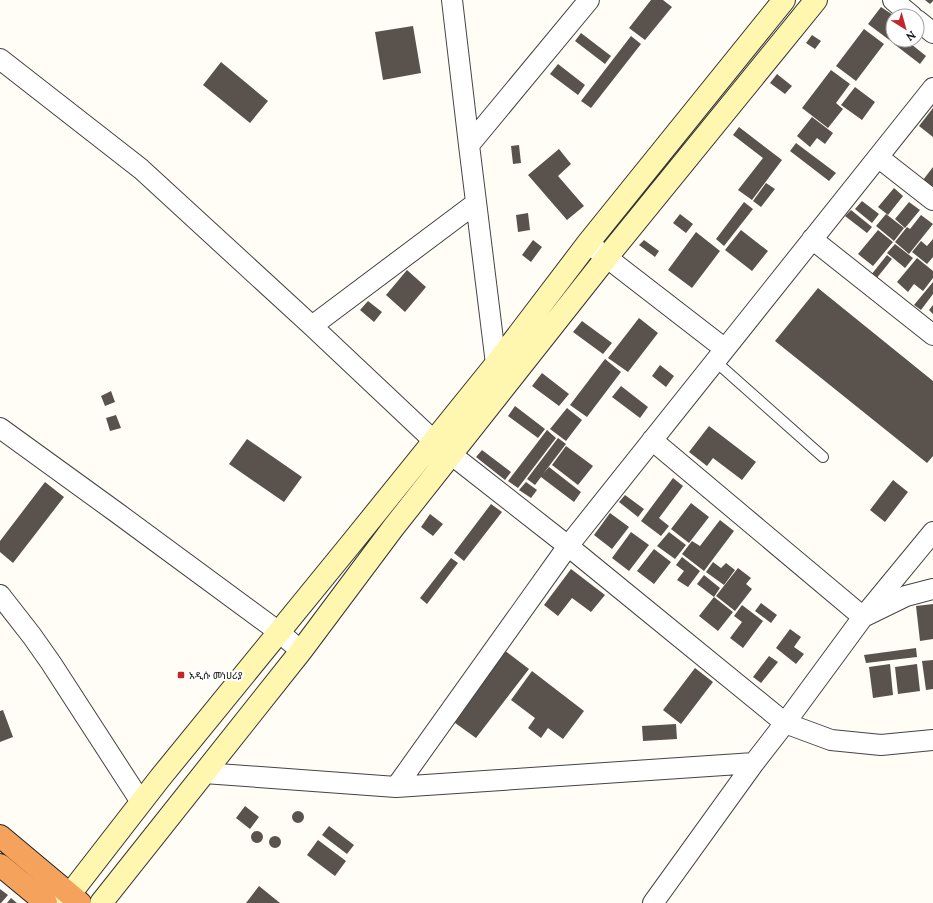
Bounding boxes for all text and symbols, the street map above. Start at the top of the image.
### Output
north arrow [885,8,925,48]
text: N [903,28,919,44]
place label: አዲሱ መነሀሪያ [189,669,243,682]
marker: አዲሱ መነሀሪያ [176,670,186,680]

